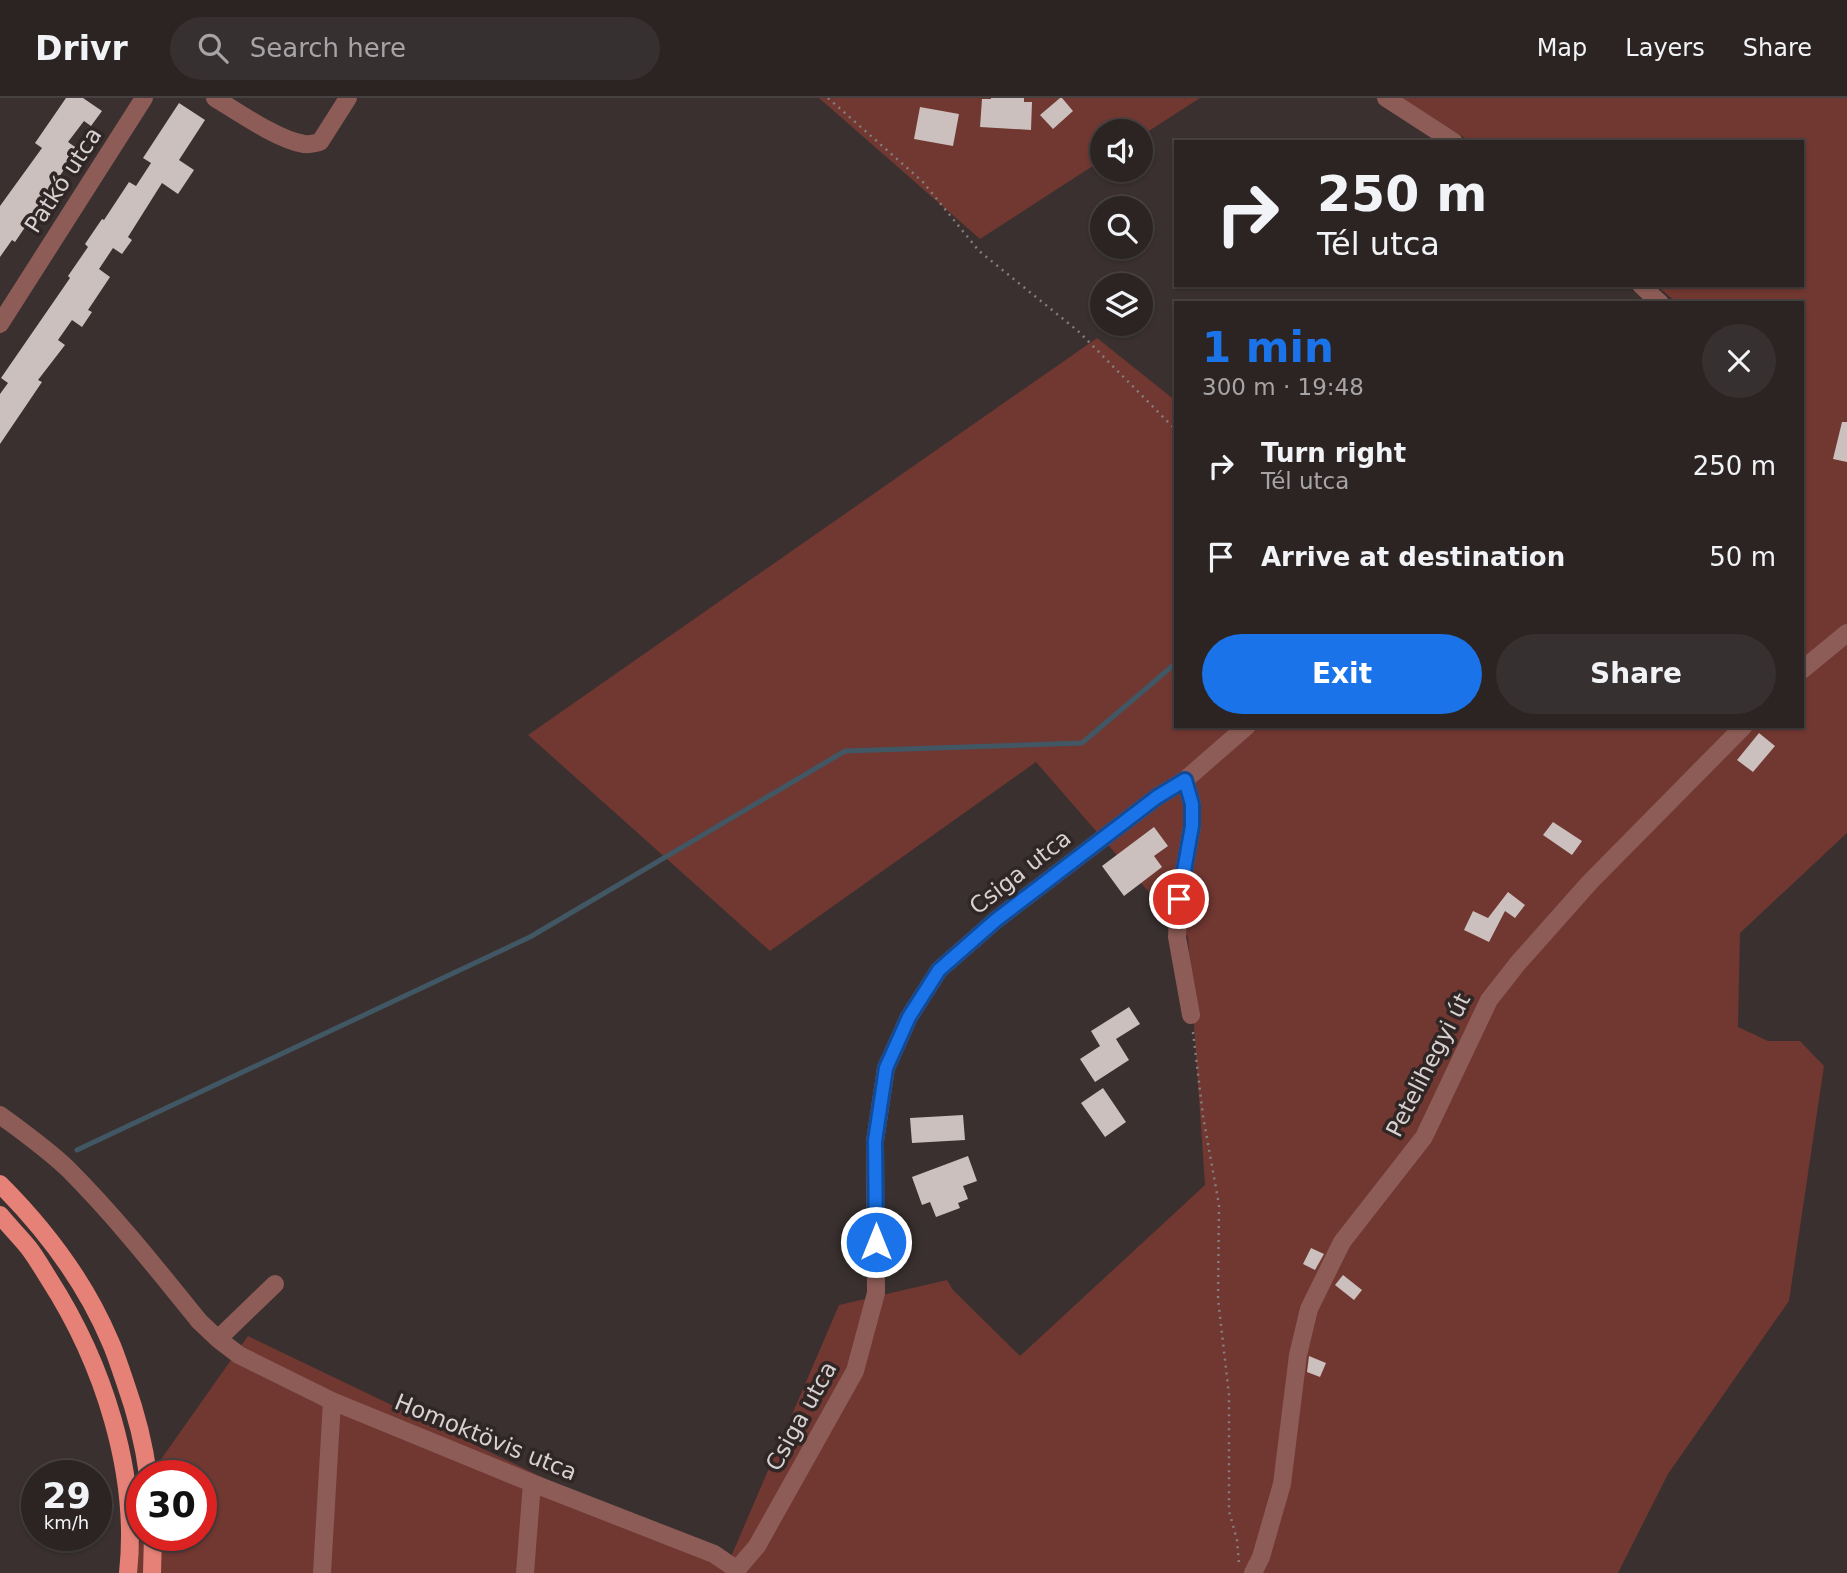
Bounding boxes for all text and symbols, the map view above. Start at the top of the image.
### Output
search box [170,17,660,80]
text: Drivr [35,29,128,68]
icon: search [194,29,232,67]
text: Search here [250,33,406,63]
text: Map [1537,34,1587,62]
text: Layers [1625,34,1705,62]
text: Share [1743,34,1812,62]
map controls [1090,119,1153,336]
button: sound [1090,119,1153,182]
street label: Patkó utca [19,123,107,237]
text: 250 m [1317,166,1487,223]
icon: right [1202,168,1293,259]
button: search [1090,196,1153,259]
text: Tél utca [1317,225,1440,263]
button: layers [1090,273,1153,336]
text: 1 min [1202,323,1334,372]
button: close [1702,324,1776,398]
text: 300 m · 19:48 [1202,374,1364,400]
text: Turn right [1261,438,1406,468]
icon: right [1202,447,1240,485]
text: 250 m [1693,451,1776,481]
text: Tél utca [1261,468,1349,494]
icon: arrive [1202,538,1240,576]
text: Arrive at destination [1261,542,1565,572]
text: 50 m [1709,542,1776,572]
button: Exit [1202,634,1482,714]
button: Share [1496,634,1776,714]
street label: Csiga utca [964,825,1076,919]
pin [1149,869,1209,929]
icon: arrive [1160,880,1198,918]
street label: Petelihegyi út [1381,989,1475,1141]
position arrow [839,1205,913,1279]
street label: Csiga utca [760,1357,842,1475]
street label: Homoktövis utca [391,1389,581,1485]
speed limit sign: 30 [126,1460,217,1551]
text: 29 [42,1476,91,1516]
text: km/h [44,1512,89,1533]

